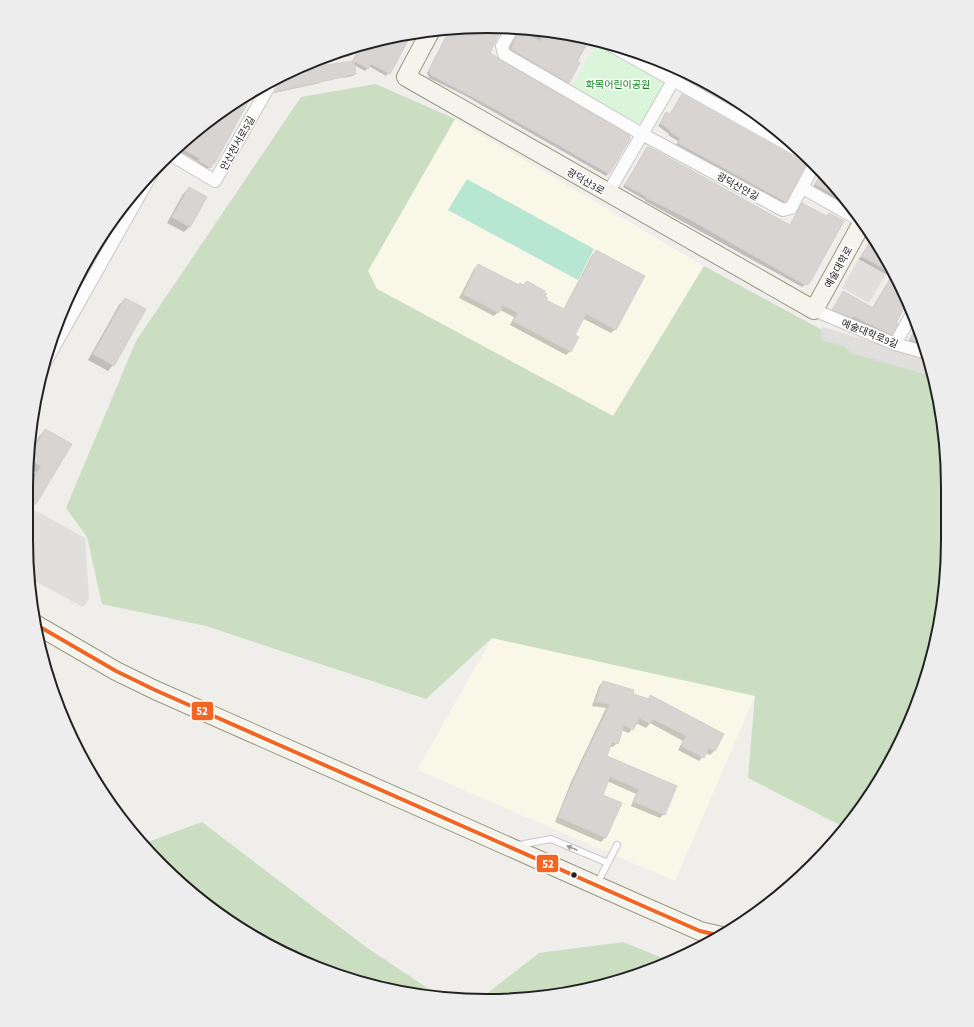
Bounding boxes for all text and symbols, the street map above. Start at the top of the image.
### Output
park label: 화목어린이공원 [586,78,650,92]
street label: 안산천서로5길 [217,114,259,173]
street label: 광덕산3로 [564,165,607,198]
street label: 광덕산안길 [714,170,761,204]
street label: 예술대학로 [822,244,856,291]
street label: 예술대학로9길 [839,316,900,352]
line badge: 52 [191,701,214,721]
text: 52 [196,704,208,719]
one-way arrow [566,845,577,851]
line badge: 52 [536,854,559,873]
text: 52 [542,857,554,872]
unlabelled marker [569,870,579,880]

